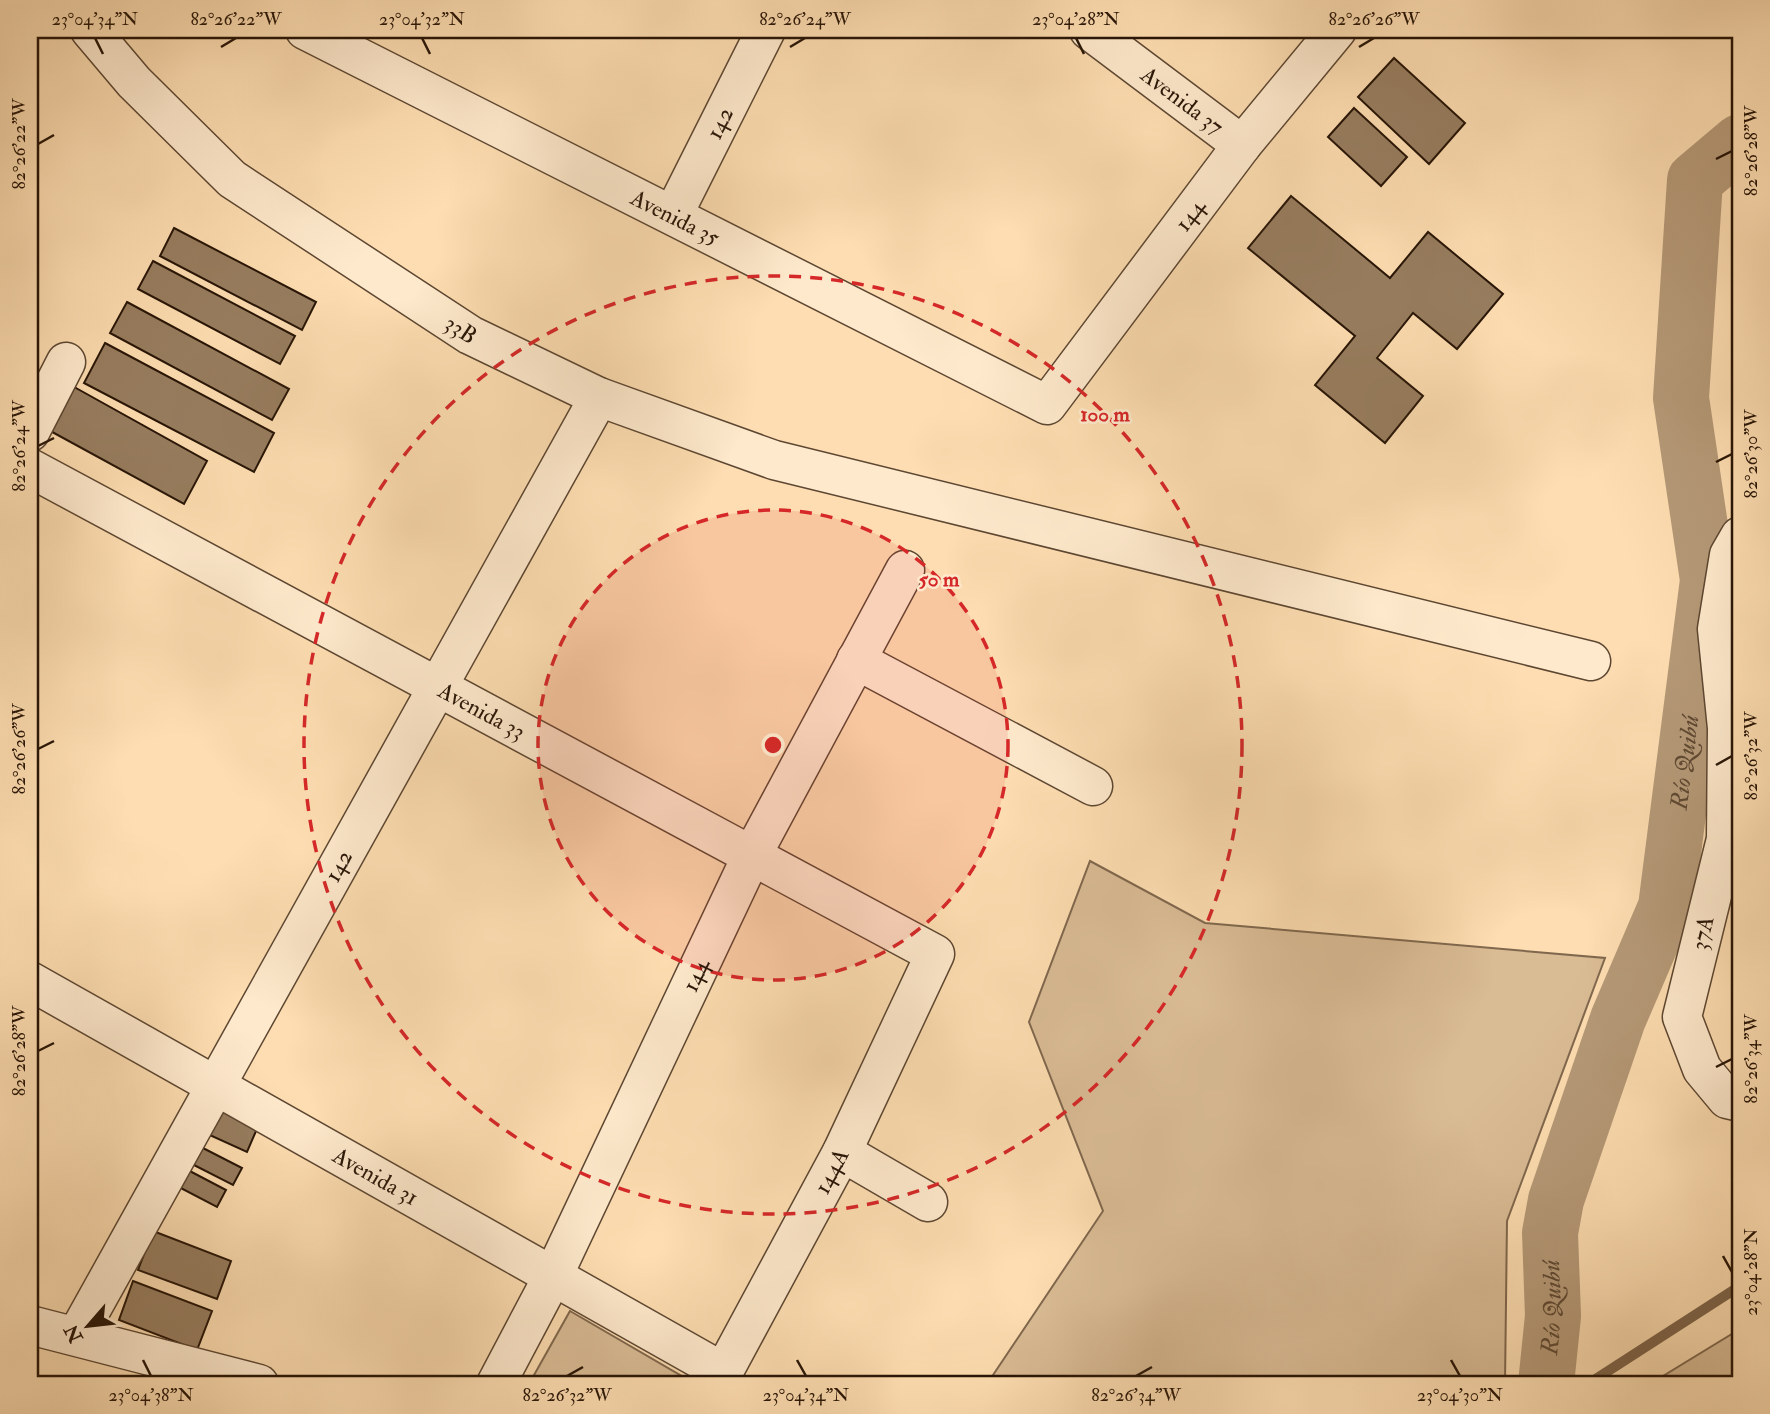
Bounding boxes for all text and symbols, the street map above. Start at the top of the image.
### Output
text: 23°04'34"N [52,8,138,31]
text: 82°26'22"W [190,8,282,31]
text: 23°04'32"N [379,8,465,31]
text: 82°26'24"W [759,8,852,31]
text: 23°04'28"N [1032,8,1120,31]
text: 82°26'26"W [1328,8,1420,31]
street label: Avenida 37 [1134,60,1230,141]
text: 82°26'22"W [8,98,31,190]
street label: 142 [700,102,740,144]
text: 82°26'28"W [1740,105,1763,196]
street label: Avenida 35 [625,183,724,252]
street label: 144 [1168,192,1212,237]
street label: 33B [439,309,483,351]
text: 82°26'24"W [8,399,31,492]
text: 100 m [1080,401,1131,428]
text: 82°26'30"W [1740,409,1763,499]
text: 50 m [919,566,960,593]
street label: Avenida 33 [432,676,530,746]
text: 82°26'26"W [8,703,31,795]
text: 82°26'32"W [1740,711,1763,800]
water label: Río Quibú [1664,712,1707,812]
centre of rings [761,733,785,757]
street label: 142 [318,845,359,887]
street label: 37A [1684,913,1721,953]
street label: 144 [676,953,717,996]
text: 82°26'28"W [8,1005,31,1096]
text: 82°26'34"W [1740,1014,1763,1104]
street label: Avenida 31 [327,1140,424,1212]
street label: 144A [807,1143,856,1199]
text: 23°04'28"N [1740,1228,1763,1316]
water label: Río Quibú [1534,1258,1569,1357]
north arrow [52,1292,122,1362]
text: N [59,1319,89,1348]
text: 23°04'38"N [108,1384,194,1407]
text: 82°26'32"W [523,1384,612,1407]
text: 23°04'34"N [763,1384,849,1407]
text: 82°26'34"W [1091,1384,1181,1407]
text: 23°04'30"N [1417,1384,1503,1407]

